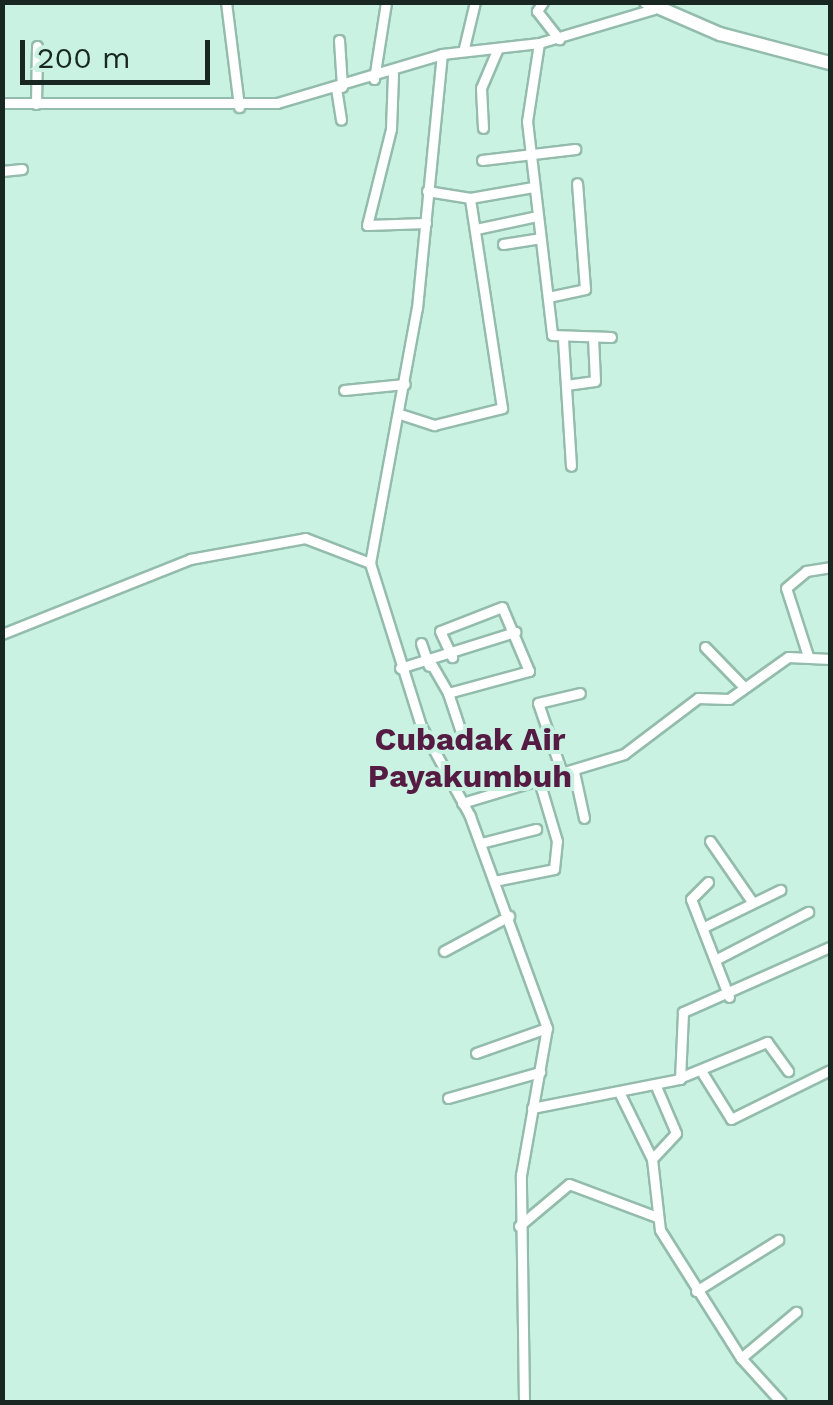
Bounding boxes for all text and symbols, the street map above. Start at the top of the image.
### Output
scale bar [25,20,215,82]
text: 200 m [37,40,131,75]
district label: Cubadak Air Payakumbuh [368,721,572,796]

